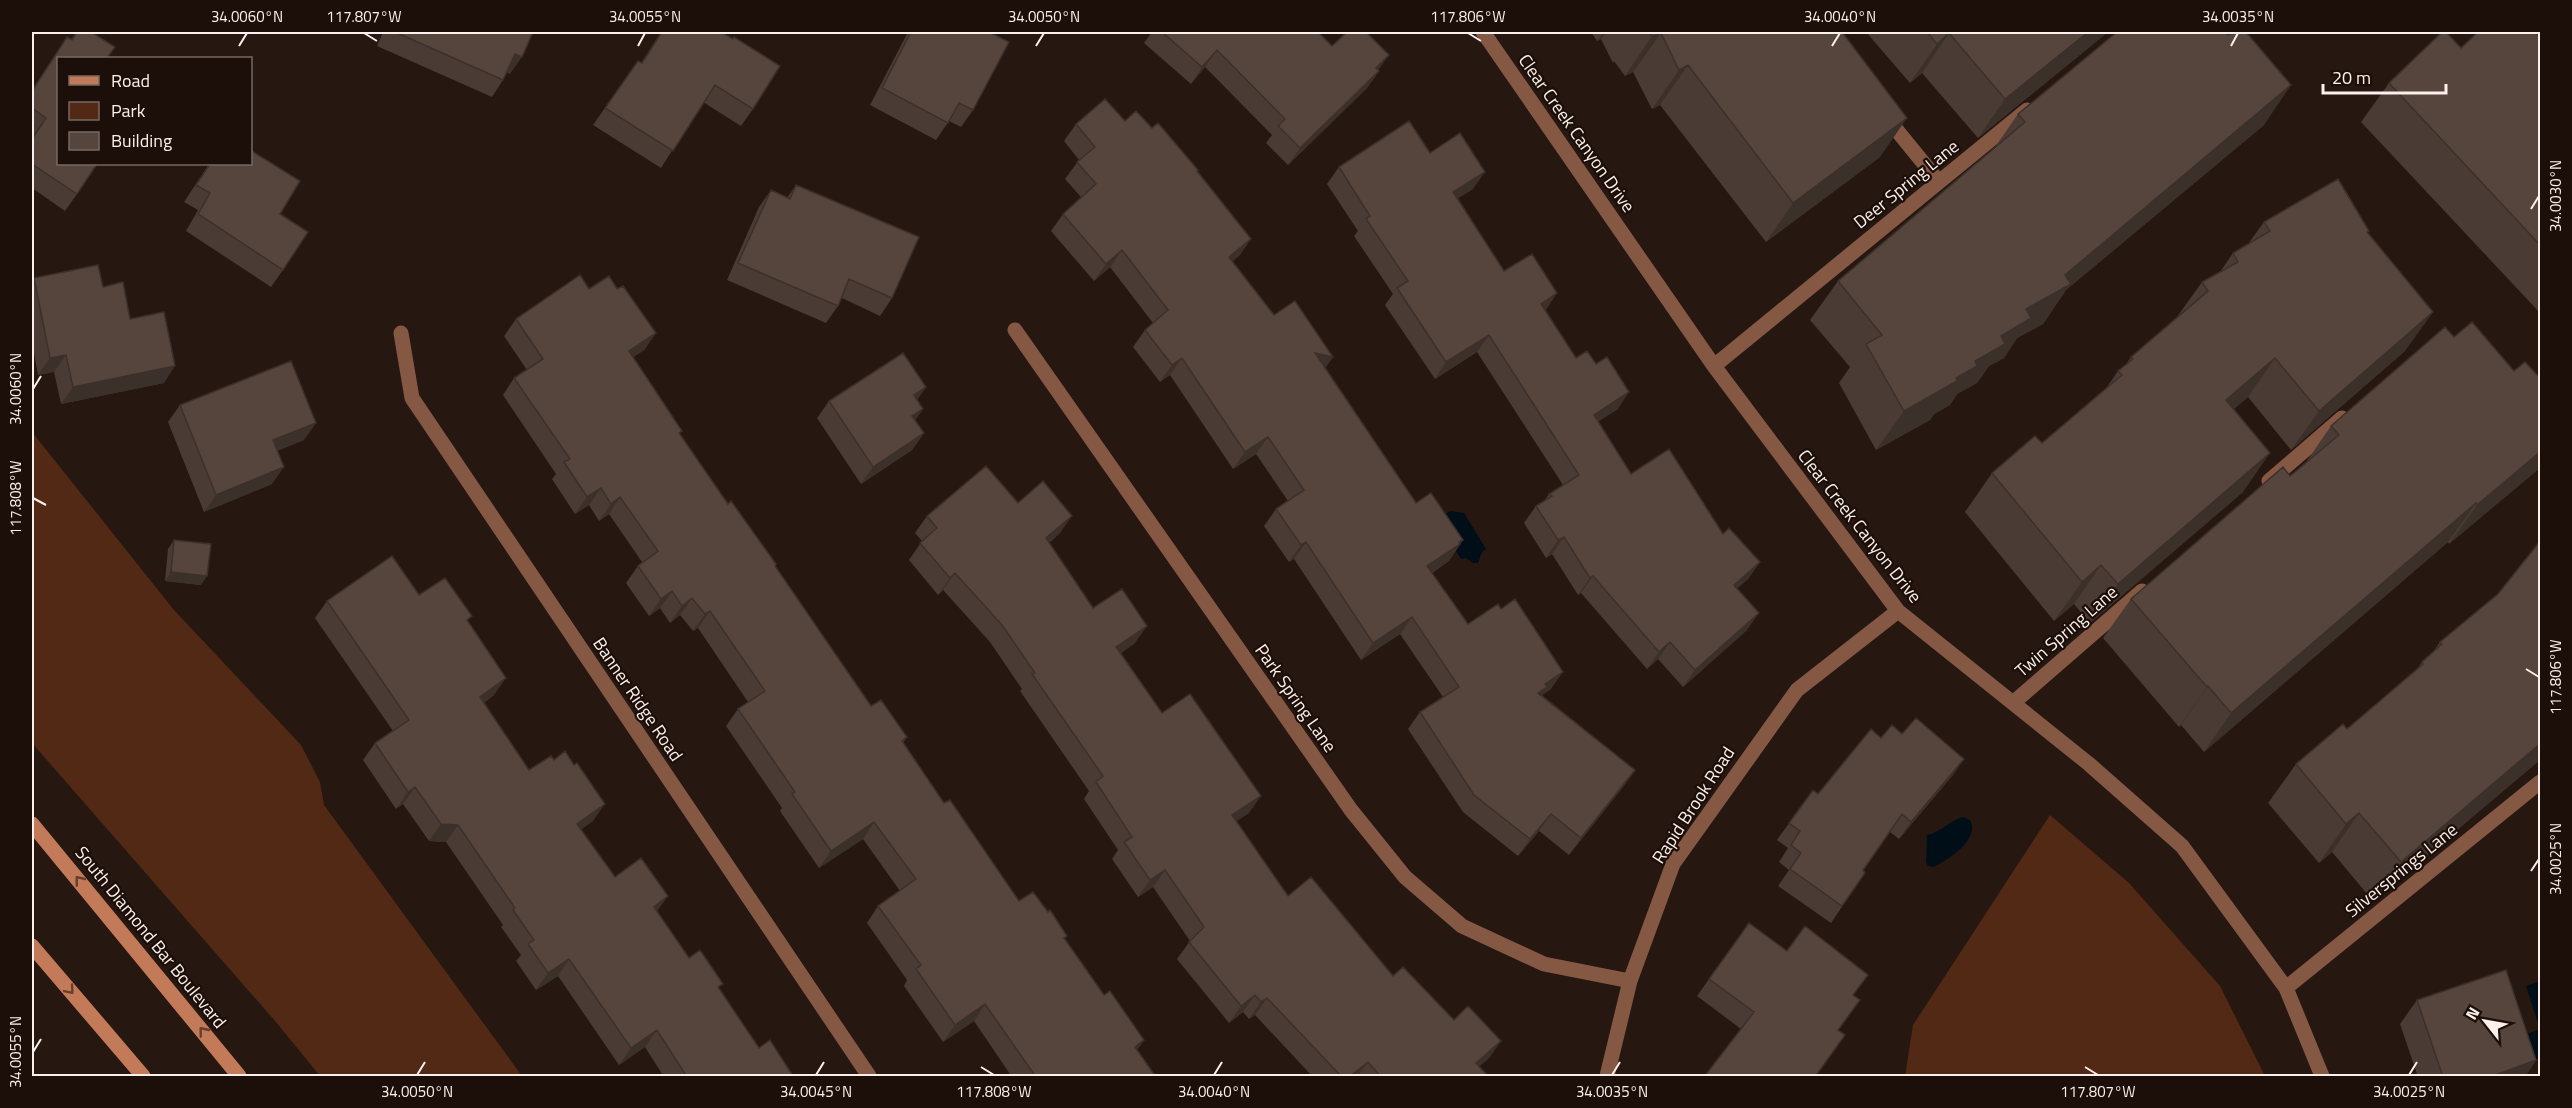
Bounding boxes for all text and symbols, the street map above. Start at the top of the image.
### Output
text: 34.0060°N [211,5,283,28]
text: 117.807°W [326,5,402,28]
text: 34.0055°N [609,5,681,28]
text: 34.0050°N [1008,5,1080,28]
text: 117.806°W [1430,5,1506,28]
text: 34.0040°N [1804,5,1876,28]
text: 34.0035°N [2202,5,2274,28]
street label: Clear Creek Canyon Drive [1512,48,1642,218]
legend [57,57,252,165]
scale bar [2323,57,2446,95]
text: 20 m [2332,64,2371,91]
text: Road [111,67,150,94]
text: Park [111,97,146,124]
text: Building [111,127,172,154]
street label: Deer Spring Lane [1848,133,1964,235]
text: 34.0030°N [2544,160,2567,232]
text: 34.0060°N [4,353,27,425]
street label: Clear Creek Canyon Drive [1791,444,1929,608]
text: 117.808°W [4,460,27,536]
street label: Twin Spring Lane [2009,579,2123,683]
street label: Banner Ridge Road [586,632,690,766]
street label: Park Spring Lane [1248,638,1344,758]
text: 117.806°W [2544,639,2567,715]
street label: Rapid Brook Road [1645,741,1741,869]
street label: Silversprings Lane [2339,816,2463,924]
text: 34.0025°N [2544,823,2567,895]
street label: South Diamond Bar Boulevard [69,840,233,1034]
one-way arrow [76,876,87,887]
one-way arrow [62,983,73,994]
north arrow [2455,991,2515,1051]
text: N [2459,1002,2485,1024]
text: 34.0055°N [4,1016,27,1088]
one-way arrow [199,1027,210,1038]
text: 34.0050°N [381,1080,453,1103]
text: 34.0045°N [780,1080,852,1103]
text: 117.808°W [956,1080,1032,1103]
text: 34.0040°N [1178,1080,1250,1103]
text: 34.0035°N [1576,1080,1648,1103]
text: 117.807°W [2060,1080,2136,1103]
text: 34.0025°N [2373,1080,2445,1103]

